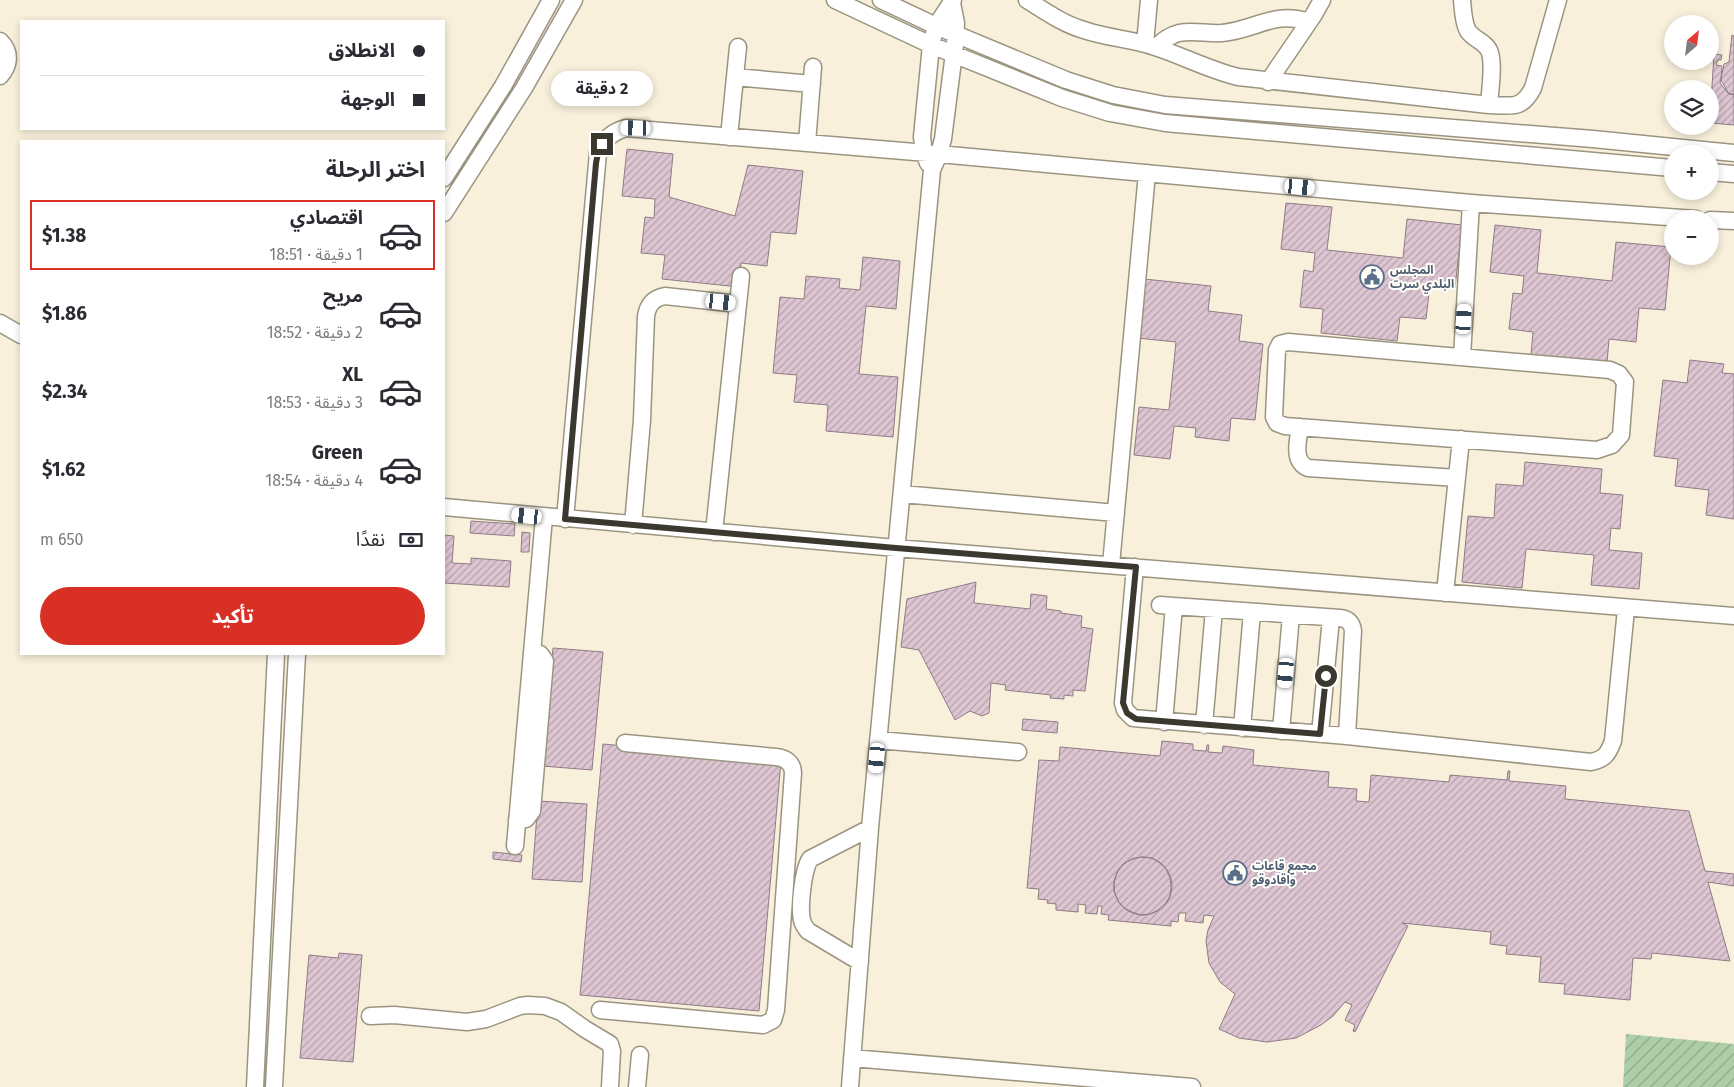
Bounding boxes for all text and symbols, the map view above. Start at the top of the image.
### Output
north arrow [1664,15,1719,70]
map controls [1664,15,1719,265]
text: الانطلاق [329,39,395,62]
callout: 2 دقيقة [551,72,653,106]
text: 2 دقيقة [576,79,628,98]
button: layers [1664,80,1719,135]
text: الوجهة [341,88,395,111]
car [620,120,651,136]
route end [591,133,613,155]
button: + [1664,145,1719,200]
text: اختر الرحلة [326,156,425,183]
car [1284,178,1315,196]
text: اقتصادي [290,206,363,229]
button: − [1664,210,1719,265]
icon: car [378,213,423,258]
text: $1.38 [42,224,86,247]
text: 1 دقيقة · 18:51 [269,245,363,264]
place label: المجلس البلدي سرت [1390,263,1454,294]
public building icon: المجلس البلدي سرت [1359,264,1385,290]
text: مريح [323,284,363,307]
icon: car [378,291,423,336]
car [705,293,736,311]
text: $1.86 [42,302,87,325]
car [1455,304,1472,334]
text: 2 دقيقة · 18:52 [267,323,363,342]
text: XL [342,363,363,386]
icon: car [378,369,423,414]
text: $2.34 [42,380,88,403]
text: 3 دقيقة · 18:53 [266,393,363,412]
text: Green [312,441,363,464]
icon: car [378,447,423,492]
text: $1.62 [42,458,85,481]
text: 4 دقيقة · 18:54 [265,471,363,490]
car [511,507,542,525]
icon: cash [397,526,425,554]
text: نقدًا [356,528,385,551]
text: 650 m [40,530,83,549]
button: تأكيد [40,587,425,645]
car [1277,657,1294,689]
route start [1315,665,1337,687]
car [868,742,885,774]
place label: مجمع قاعات واقادوقو [1252,859,1317,887]
public building icon: مجمع قاعات واقادوقو [1222,860,1248,886]

